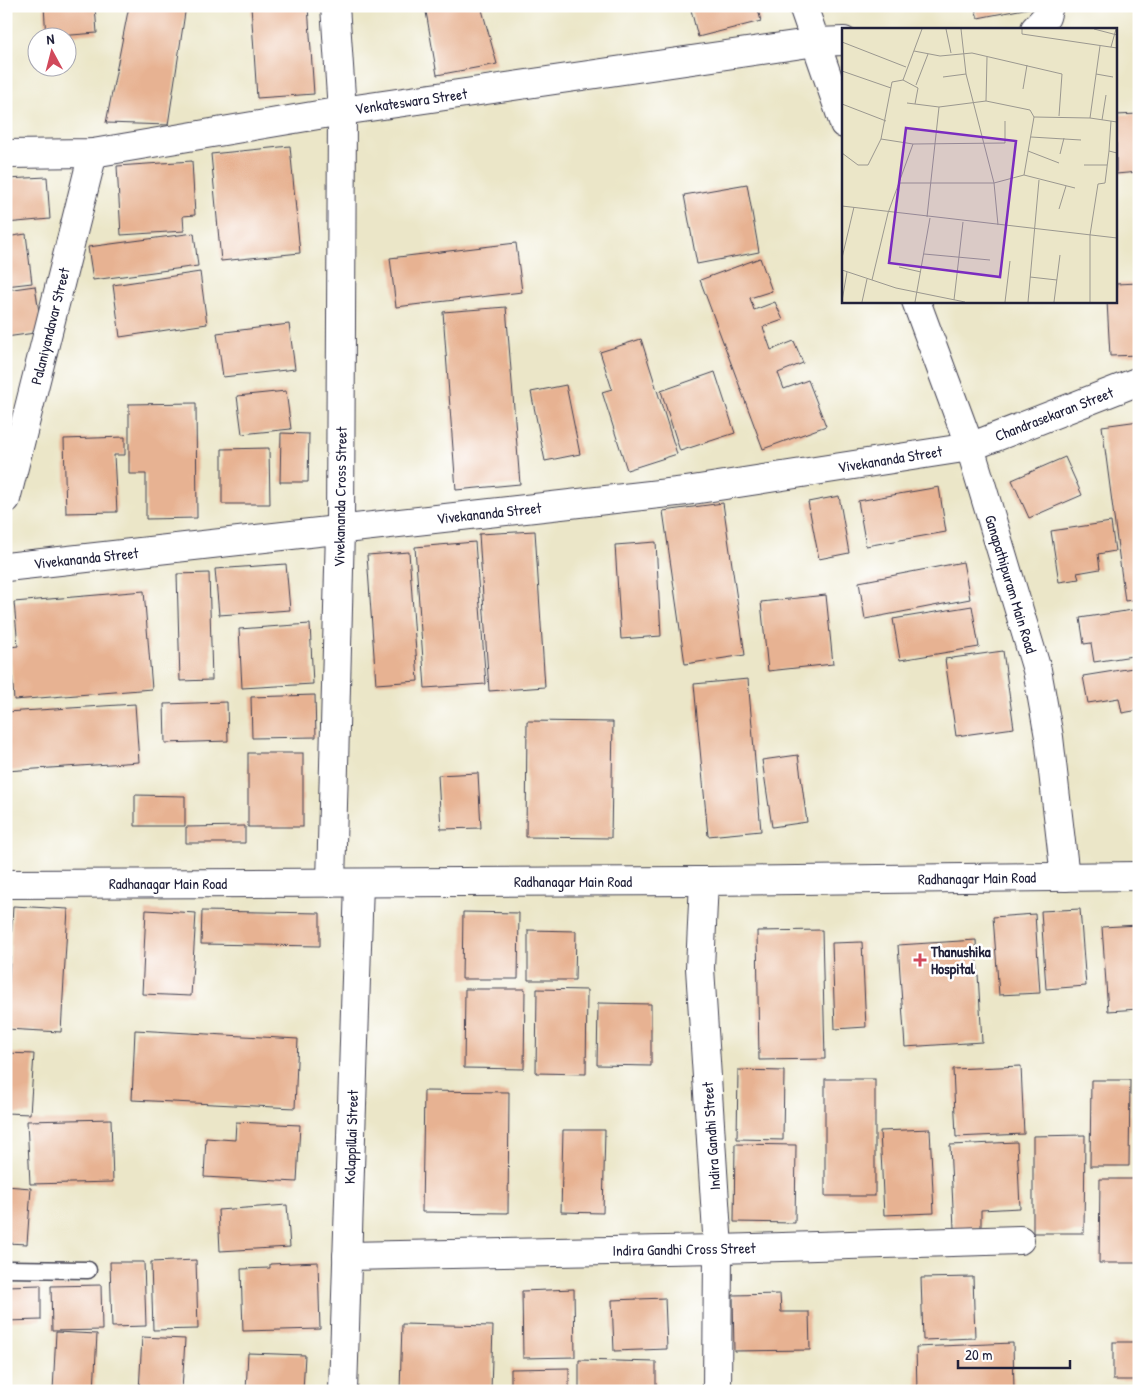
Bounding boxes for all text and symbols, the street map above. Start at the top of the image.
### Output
north arrow [28,28,78,78]
inset map [842,28,1118,302]
text: N [45,29,56,48]
street label: Venkateswara Street [354,83,469,119]
street label: Palaniyandavar Street [25,264,75,387]
street label: Chandrasekaran Street [992,381,1117,446]
street label: Vivekananda Cross Street [328,426,352,567]
street label: Vivekananda Street [836,440,945,478]
street label: Vivekananda Street [435,497,543,529]
street label: Ganapathipuram Main Road [980,512,1042,656]
street label: Vivekananda Street [32,542,140,574]
street label: Radhanagar Main Road [918,866,1036,890]
street label: Radhanagar Main Road [514,871,632,892]
street label: Radhanagar Main Road [109,873,227,894]
place label: Thanushika Hospital [930,941,991,980]
marker: Thanushika Hospital [913,953,927,967]
street label: Indira Gandhi Street [697,1080,725,1191]
street label: Kolappillai Street [339,1089,363,1184]
street label: Indira Gandhi Cross Street [612,1237,757,1261]
scale bar [958,1337,1070,1369]
text: 20 m [965,1344,992,1365]

